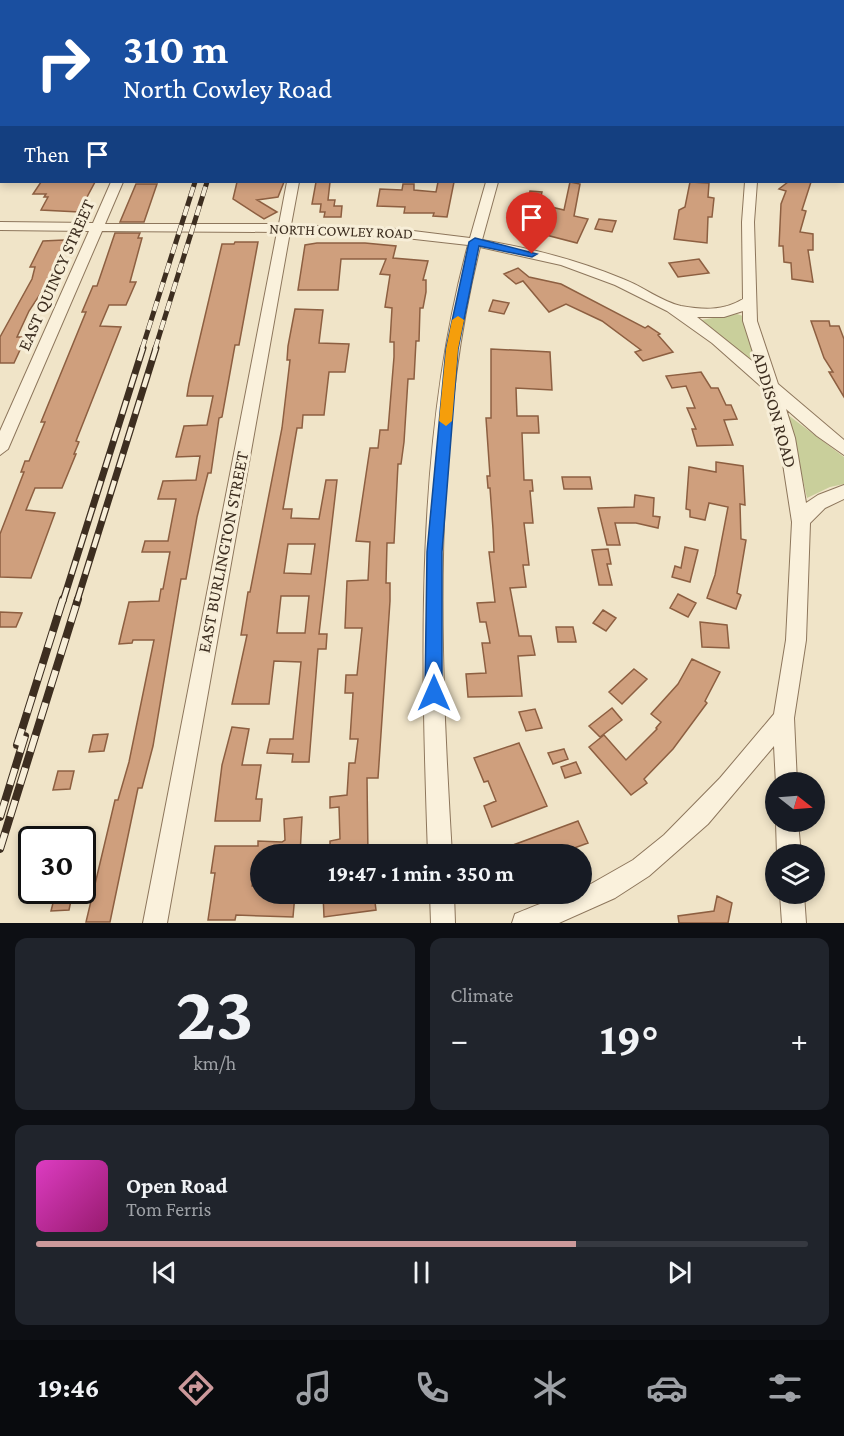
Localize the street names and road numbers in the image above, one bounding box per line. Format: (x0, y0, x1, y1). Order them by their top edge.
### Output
street label: EAST QUINCY STREET (14, 196, 98, 354)
street label: NORTH COWLEY ROAD (269, 220, 413, 242)
street label: ADDISON ROAD (749, 350, 801, 470)
street label: EAST BURLINGTON STREET (194, 449, 252, 654)

